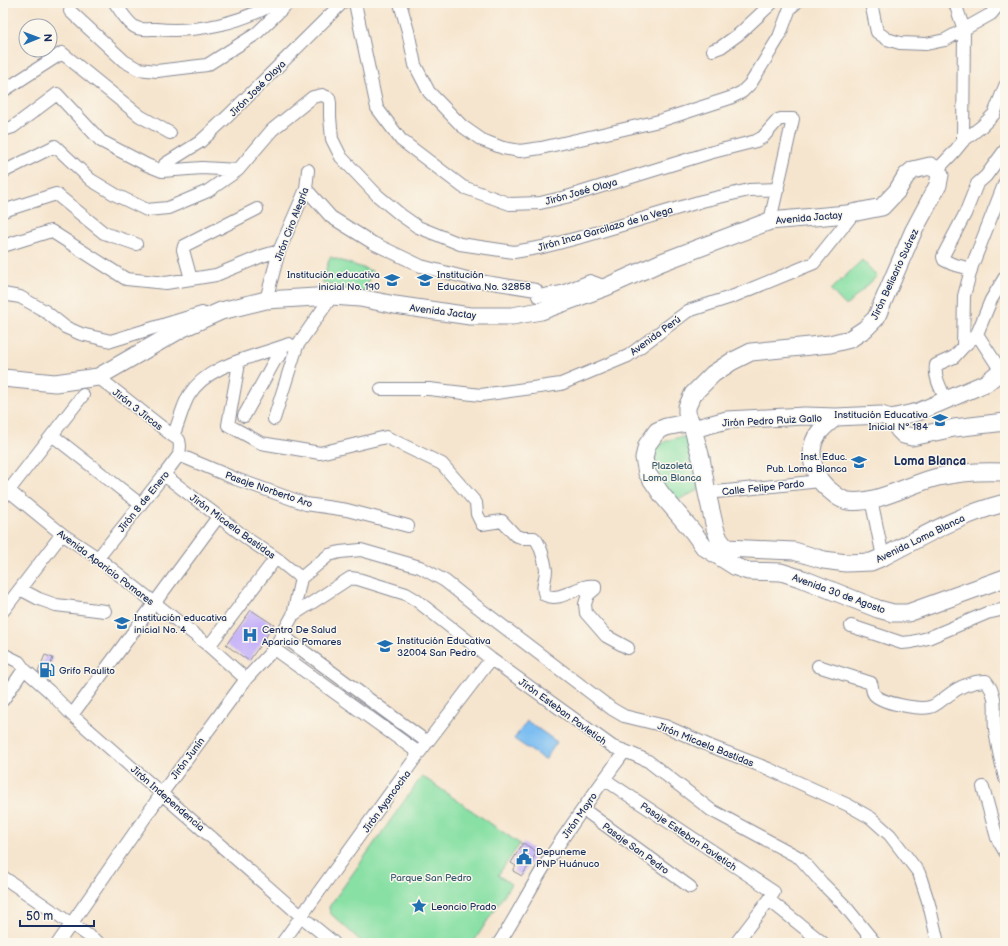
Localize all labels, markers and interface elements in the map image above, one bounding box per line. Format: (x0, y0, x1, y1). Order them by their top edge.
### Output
north arrow (18, 18, 58, 58)
text: N (41, 34, 54, 42)
street label: Jirón José Olaya (227, 58, 288, 119)
street label: Jirón José Olaya (544, 176, 619, 208)
street label: Jirón Ciro Alegría (272, 185, 312, 263)
street label: Jirón Inca Garcilazo de la Vega (536, 204, 675, 254)
street label: Avenida Jactay (775, 209, 843, 227)
street label: Jirón Belisario Suárez (869, 227, 921, 322)
place label: Institución educativa inicial No. 190 (287, 269, 380, 293)
place label: Institución Educativa No. 32858 (437, 269, 531, 293)
school or university icon: Institución educativa inicial No. 190 (383, 271, 401, 289)
school or university icon: Institución Educativa No. 32858 (416, 271, 434, 289)
street label: Avenida Jactay (409, 302, 477, 322)
street label: Avenida Perú (628, 313, 683, 358)
street label: Jirón 3 Jircas (110, 386, 165, 433)
place label: Institución Educativa Inicial Nº 184 (834, 409, 928, 433)
school or university icon: Institución Educativa Inicial Nº 184 (931, 411, 949, 429)
street label: Jirón Pedro Ruiz Gallo (722, 412, 823, 430)
place label: Inst. Educ. Pub. Loma Blanca (766, 451, 847, 475)
school or university icon: Inst. Educ. Pub. Loma Blanca (850, 453, 868, 471)
district label: Loma Blanca (894, 454, 966, 469)
park label: Plazoleta Loma Blanca (642, 460, 702, 484)
street label: Jirón 8 de Enero (115, 468, 172, 535)
street label: Pasaje Norberto Aro (223, 469, 314, 511)
street label: Calle Felipe Pardo (721, 478, 805, 498)
street label: Jirón Micaela Bastidas (187, 492, 278, 562)
street label: Avenida Loma Blanca (874, 512, 967, 566)
street label: Avenida Aparicio Pomares (55, 528, 156, 608)
street label: Avenida 30 de Agosto (790, 571, 887, 617)
place label: Institución educativa inicial No. 4 (134, 612, 227, 636)
school or university icon: Institución educativa inicial No. 4 (113, 614, 131, 632)
place label: Centro De Salud Aparicio Pomares (262, 624, 341, 648)
hospital icon: Centro De Salud Aparicio Pomares (241, 626, 259, 644)
place label: Institución Educativa 32004 San Pedro (397, 635, 491, 659)
school or university icon: Institución Educativa 32004 San Pedro (376, 637, 394, 655)
fuel station icon: Grifo Raulito (38, 661, 56, 679)
place label: Grifo Raulito (59, 665, 115, 677)
street label: Jirón Esteban Pavletich (516, 676, 609, 748)
street label: Jirón Micaela Bastidas (656, 720, 756, 770)
street label: Jirón Junín (168, 735, 208, 782)
street label: Jirón Independencia (128, 764, 207, 834)
street label: Jirón Ayancocha (360, 768, 414, 835)
street label: Jirón Mayro (560, 790, 600, 841)
street label: Pasaje Esteban Pavletich (638, 800, 739, 874)
street label: Pasaje San Pedro (600, 821, 671, 877)
place label: Depuneme PNP Huánuco (536, 846, 600, 870)
public building icon: Depuneme PNP Huánuco (515, 848, 533, 866)
park label: Parque San Pedro (390, 872, 472, 884)
place icon: Leoncio Prado (410, 897, 428, 915)
place label: Leoncio Prado (431, 901, 497, 913)
scale bar (20, 902, 94, 928)
text: 50 m (26, 909, 53, 924)

